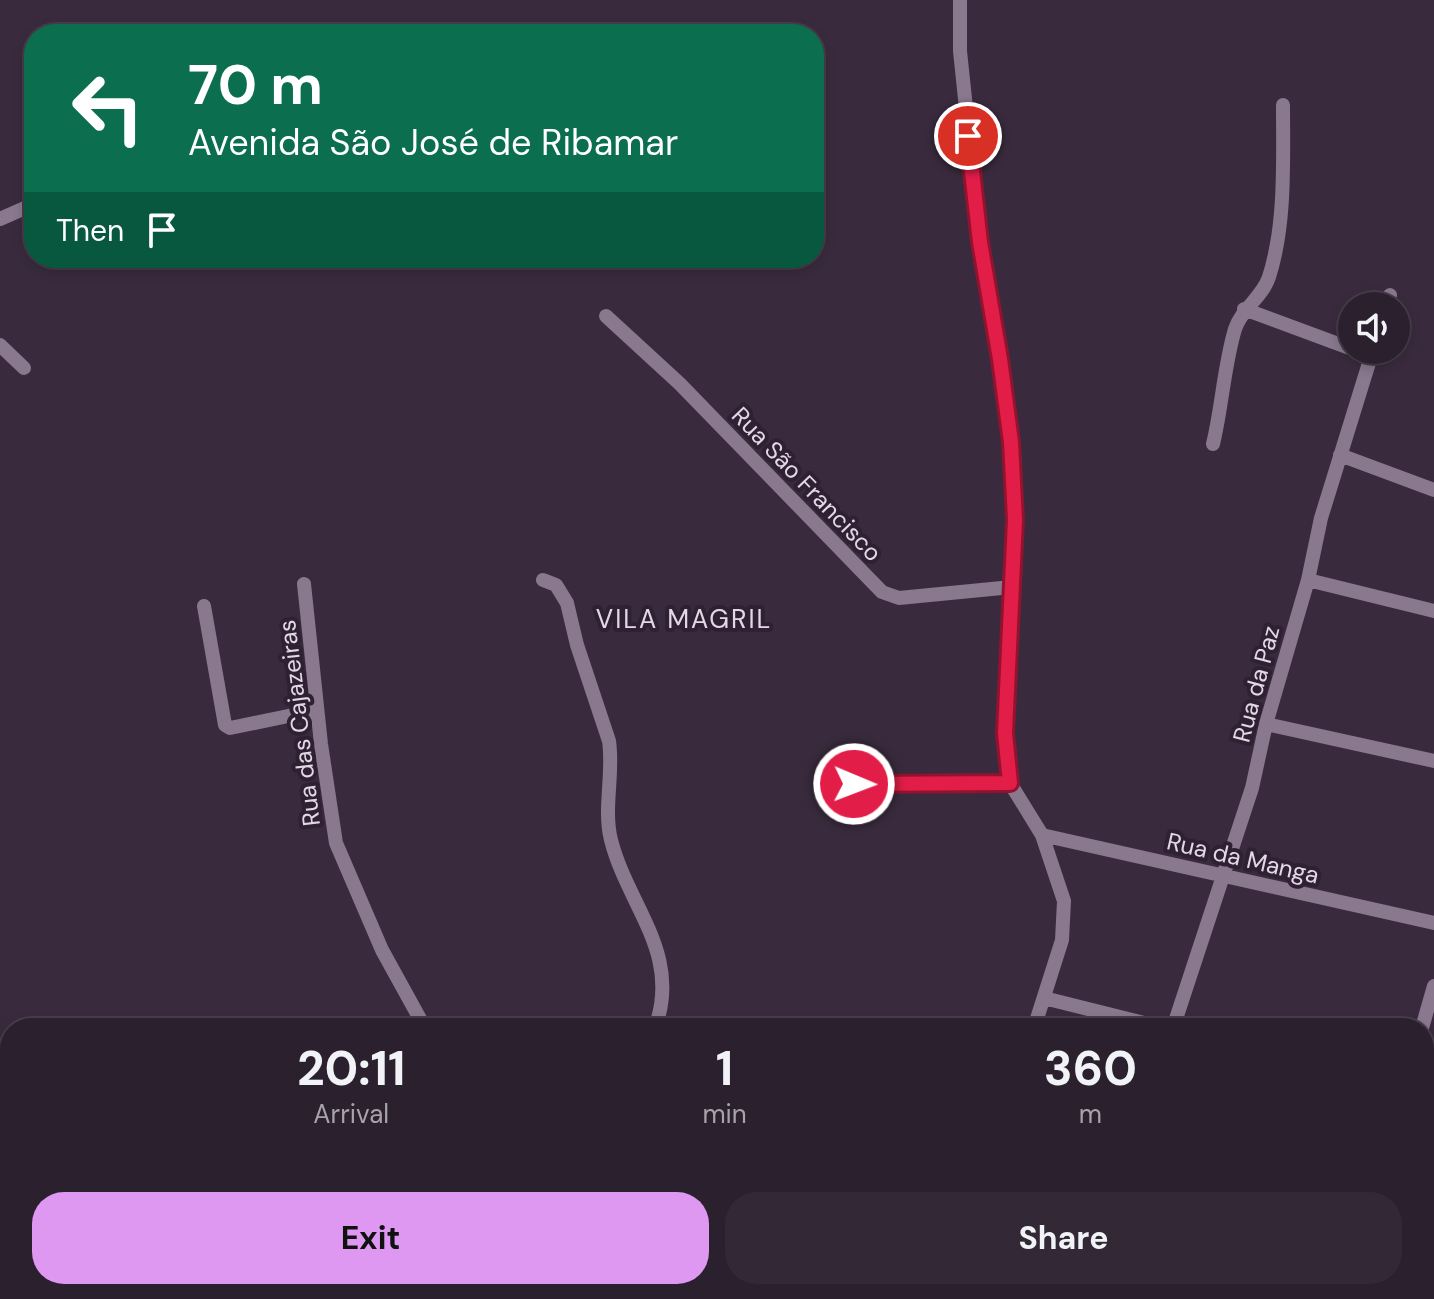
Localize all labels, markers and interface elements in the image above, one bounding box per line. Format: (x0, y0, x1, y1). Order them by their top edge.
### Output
text: 70 m (188, 48, 323, 121)
icon: left (56, 56, 160, 160)
pin (934, 102, 1002, 170)
icon: arrive (946, 114, 990, 158)
text: Avenida São José de Ribamar (188, 119, 678, 166)
icon: arrive (140, 208, 184, 252)
text: Then (56, 211, 124, 250)
map controls (1338, 292, 1410, 364)
button: sound (1338, 292, 1410, 364)
street label: Rua São Francisco (725, 400, 889, 568)
district label: VILA MAGRIL (596, 602, 772, 636)
street label: Rua das Cajazeiras (271, 618, 327, 828)
street label: Rua da Paz (1226, 622, 1286, 746)
position arrow (812, 742, 896, 826)
street label: Rua da Manga (1164, 825, 1322, 891)
text: 20:11 (297, 1037, 405, 1100)
text: 1 (716, 1037, 733, 1100)
text: 360 (1044, 1037, 1137, 1100)
text: Arrival (313, 1097, 389, 1131)
text: min (702, 1097, 747, 1131)
text: m (1079, 1097, 1102, 1131)
button: Exit (32, 1192, 709, 1284)
button: Share (725, 1192, 1402, 1284)

